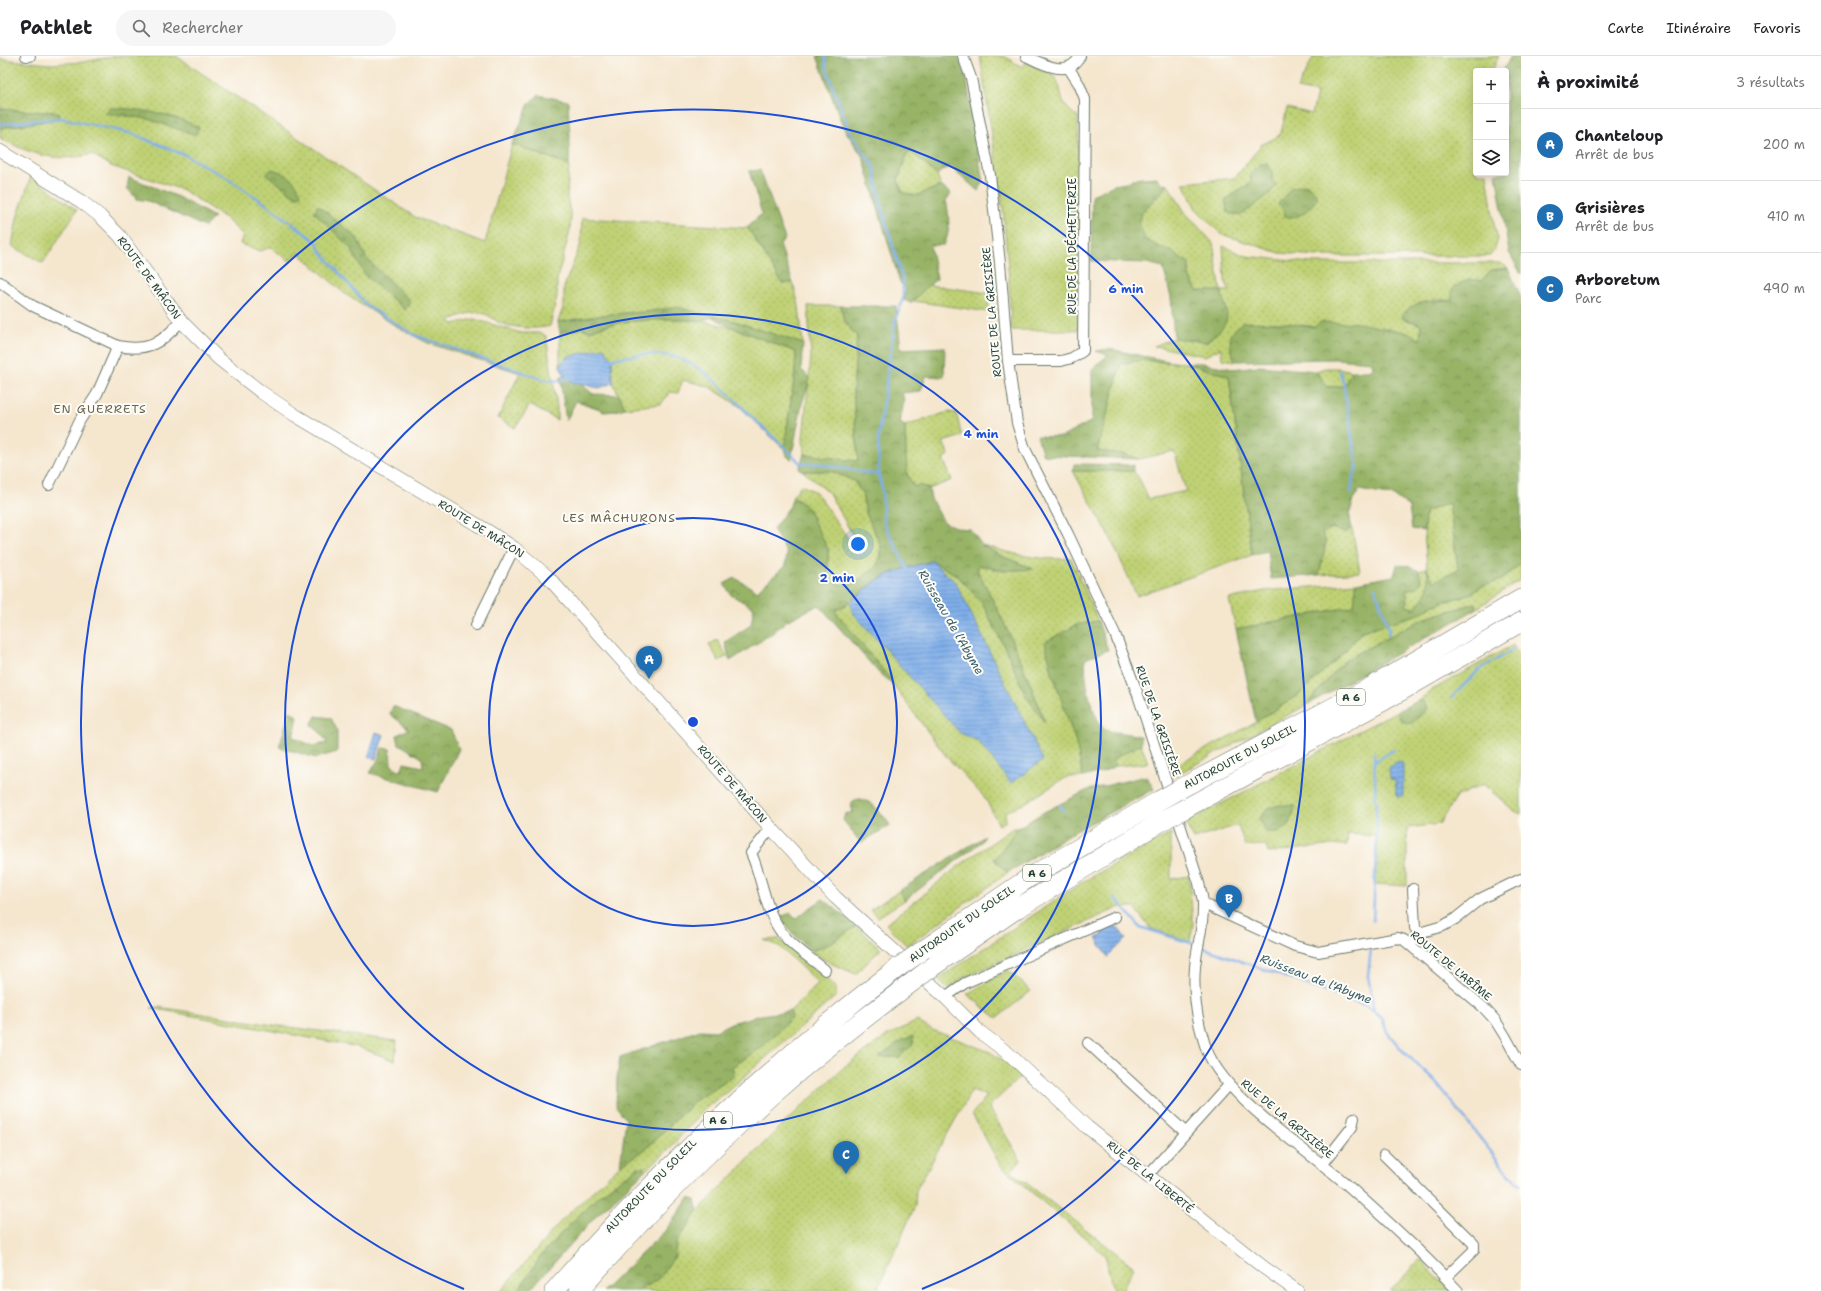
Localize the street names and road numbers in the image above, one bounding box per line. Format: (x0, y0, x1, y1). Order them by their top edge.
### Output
street label: RUE DE LA DÉCHETTERIE (1064, 177, 1080, 314)
street label: ROUTE DE MÂCON (114, 233, 185, 322)
street label: ROUTE DE LA GRISIÈRE (978, 246, 1005, 378)
street label: ROUTE DE MÂCON (435, 496, 527, 562)
street label: RUE DE LA GRISIÈRE (1132, 663, 1185, 779)
road number: A 6 (1337, 689, 1365, 705)
street label: AUTOROUTE DU SOLEIL (1181, 721, 1299, 793)
street label: ROUTE DE MÂCON (694, 741, 771, 826)
road number: A 6 (1023, 865, 1051, 881)
street label: AUTOROUTE DU SOLEIL (906, 882, 1018, 966)
street label: ROUTE DE L'ABÎME (1407, 927, 1496, 1005)
street label: RUE DE LA GRISIÈRE (1238, 1075, 1337, 1162)
road number: A 6 (704, 1112, 732, 1128)
street label: AUTOROUTE DU SOLEIL (602, 1136, 700, 1236)
street label: RUE DE LA LIBERTÉ (1104, 1137, 1197, 1217)

